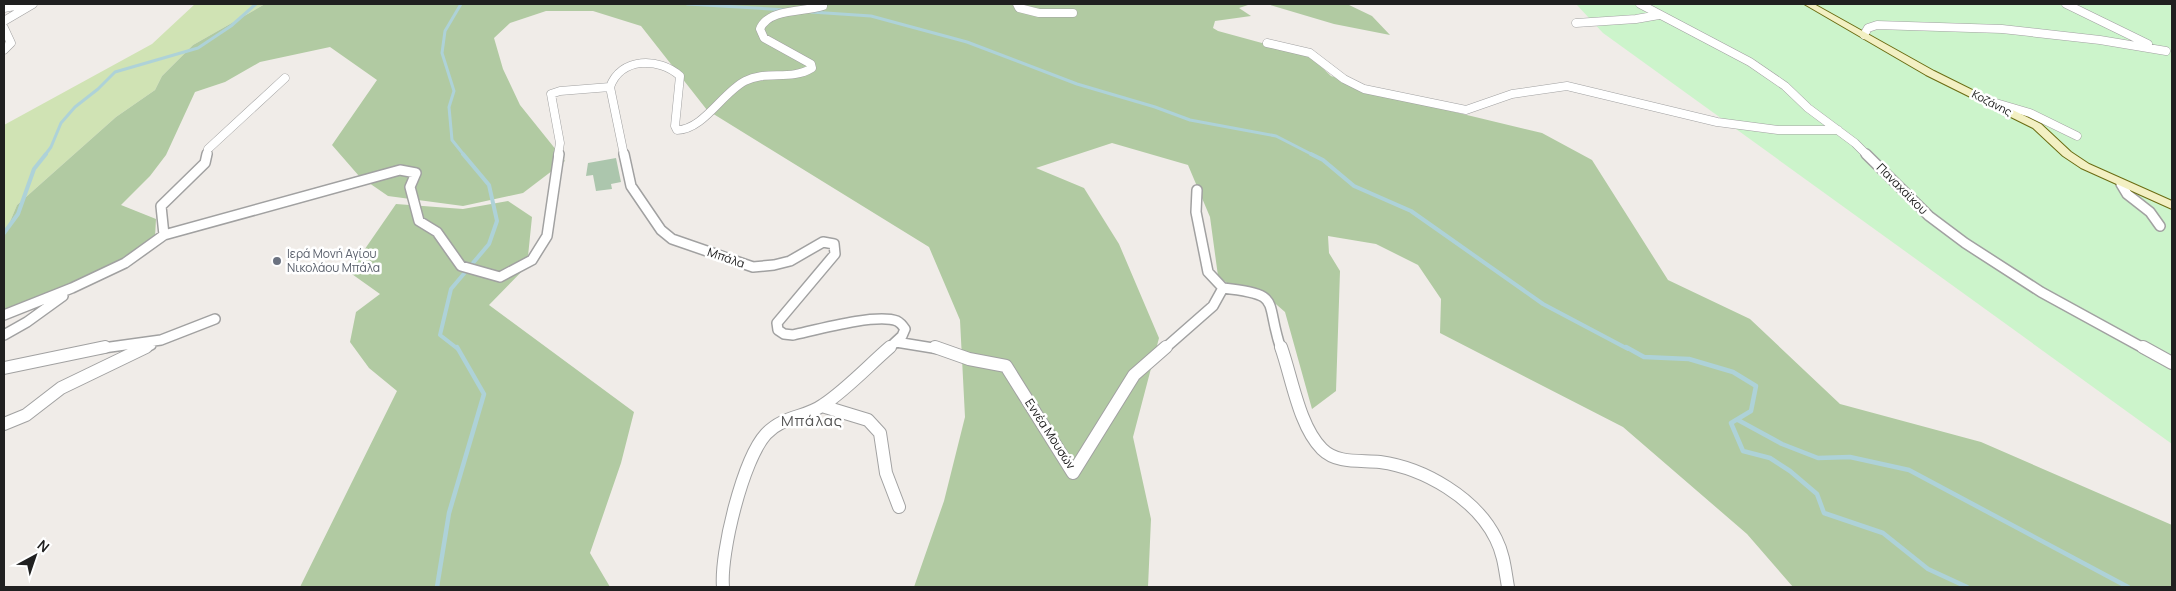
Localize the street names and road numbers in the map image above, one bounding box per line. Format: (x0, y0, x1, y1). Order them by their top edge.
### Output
street label: Κοζάνης (1970, 86, 2015, 119)
street label: Παναχαϊκου (1873, 159, 1932, 218)
street label: Μπάλα (705, 243, 747, 272)
street label: Εννέα Μουσών (1021, 395, 1080, 472)

